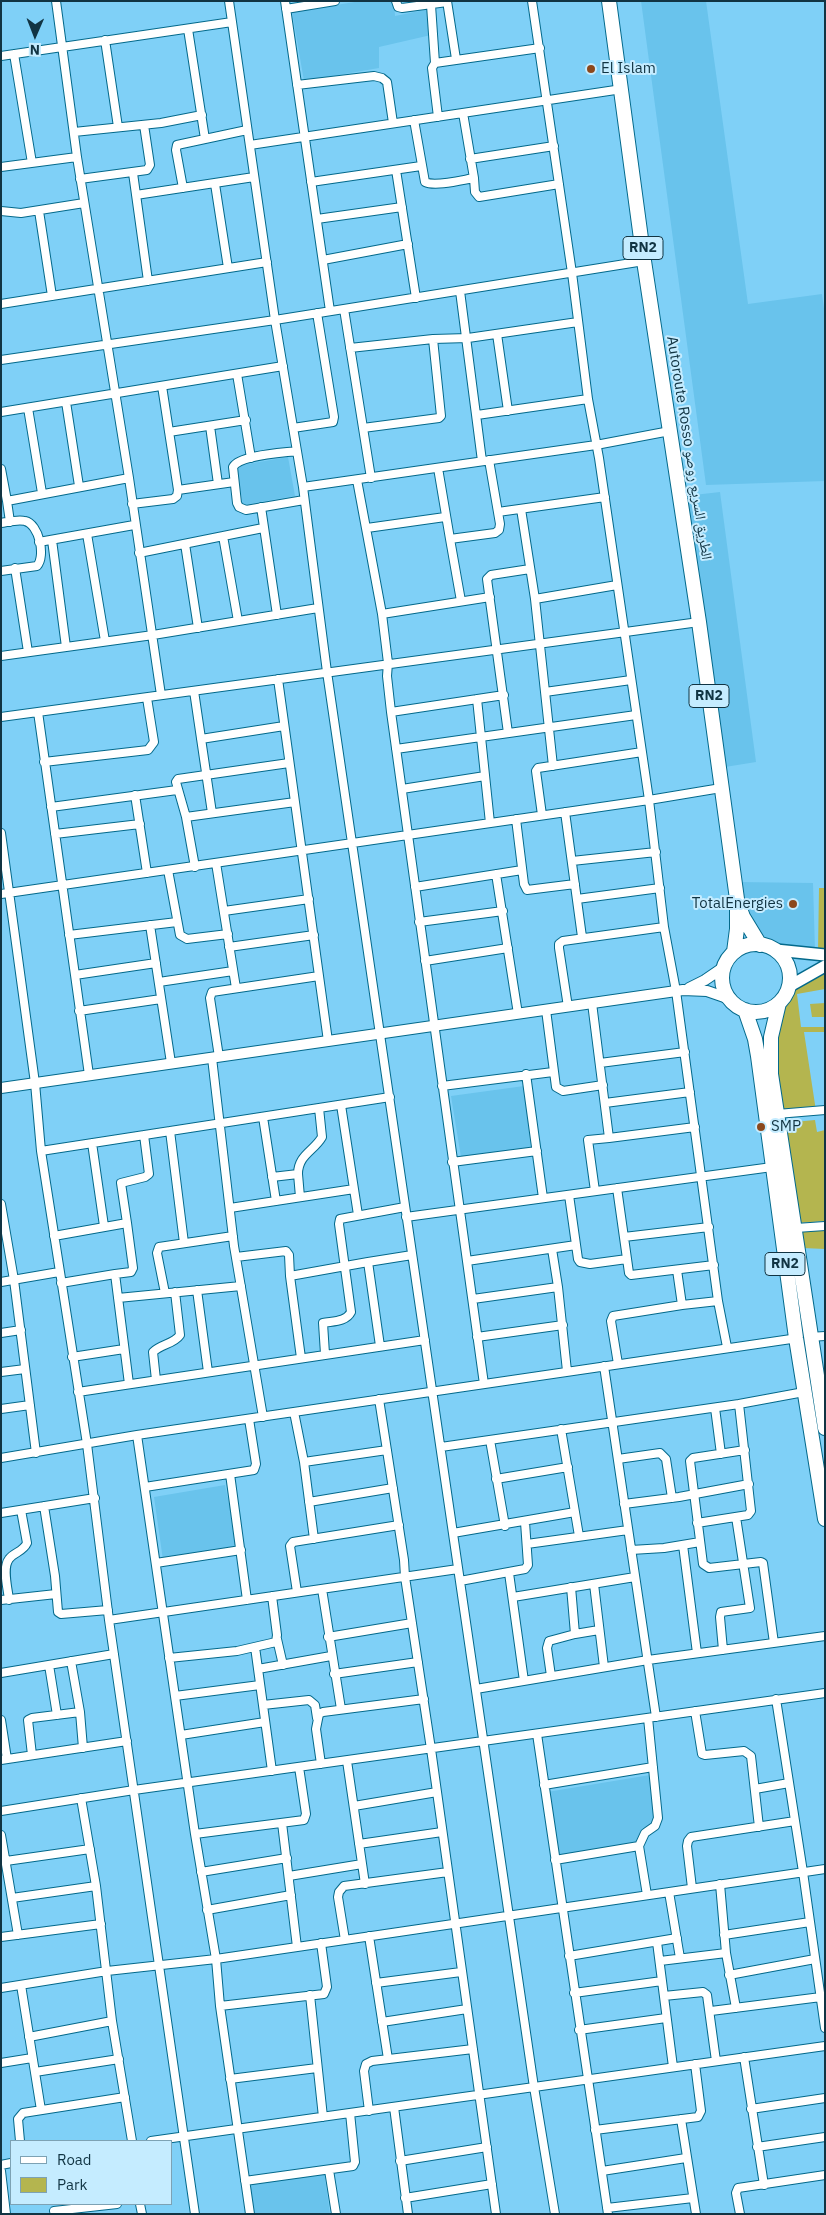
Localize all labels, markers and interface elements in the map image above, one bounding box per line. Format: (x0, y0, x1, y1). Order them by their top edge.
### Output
north arrow (10, 10, 60, 60)
text: N (30, 41, 40, 59)
place label: El Islam (601, 60, 656, 78)
marker: El Islam (585, 63, 597, 75)
road number: RN2 (623, 237, 663, 260)
street label: Autoroute Rosso الطريق السريع روصو (662, 335, 716, 561)
road number: RN2 (689, 684, 729, 708)
place label: TotalEnergies (692, 895, 783, 913)
marker: TotalEnergies (787, 898, 799, 910)
place label: SMP (771, 1118, 801, 1136)
marker: SMP (755, 1121, 767, 1133)
road number: RN2 (765, 1252, 805, 1276)
legend (10, 2140, 172, 2205)
text: Road (57, 2150, 92, 2169)
text: Park (57, 2175, 87, 2194)

